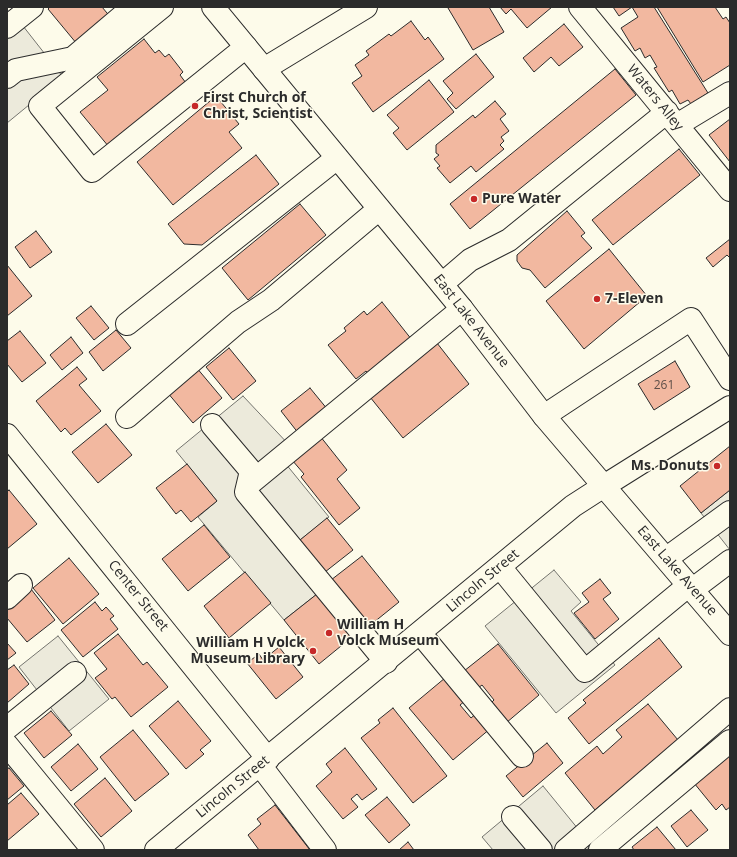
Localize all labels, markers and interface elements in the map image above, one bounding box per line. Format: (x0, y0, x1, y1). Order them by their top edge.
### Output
street label: Waters Alley (623, 61, 687, 135)
place label: First Church of Christ, Scientist (203, 90, 312, 122)
marker: First Church of Christ, Scientist (190, 101, 200, 111)
place label: Pure Water (482, 191, 561, 207)
marker: Pure Water (469, 194, 479, 204)
street label: East Lake Avenue (429, 271, 513, 371)
place label: 7-Eleven (605, 291, 663, 307)
marker: 7-Eleven (592, 294, 602, 304)
house number: 261 (654, 379, 674, 393)
place label: Ms. Donuts (631, 458, 709, 474)
marker: Ms. Donuts (712, 461, 722, 471)
street label: East Lake Avenue (633, 523, 721, 619)
street label: Lincoln Street (443, 546, 523, 616)
street label: Center Street (104, 557, 172, 635)
place label: William H Volck Museum (337, 617, 439, 650)
marker: William H Volck Museum (324, 628, 334, 638)
place label: William H Volck Museum Library (191, 635, 305, 668)
marker: William H Volck Museum Library (308, 646, 318, 656)
street label: Lincoln Street (193, 752, 273, 822)

